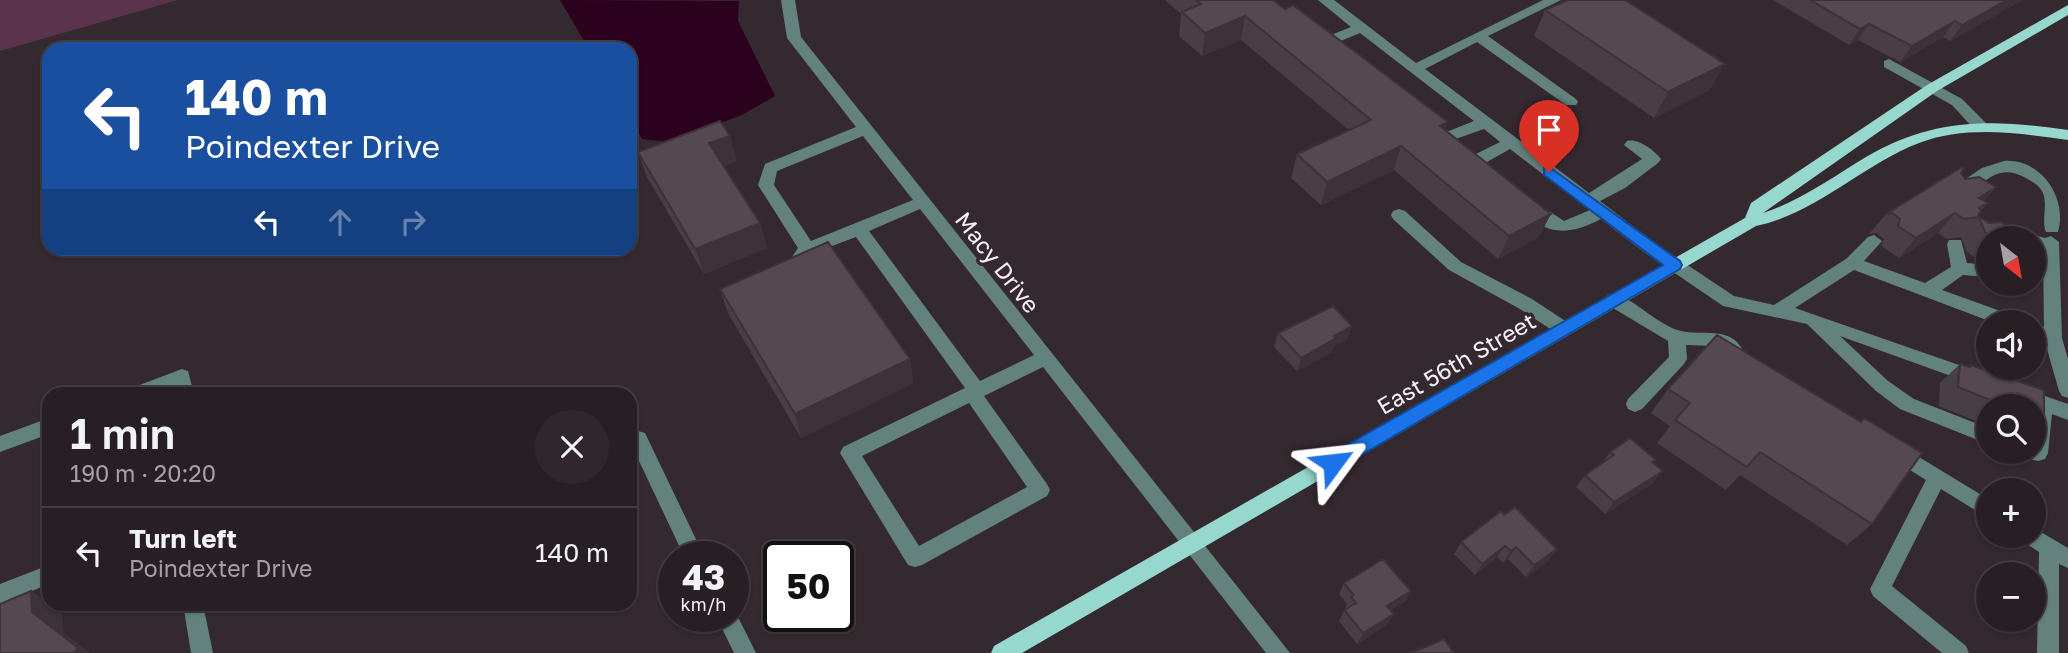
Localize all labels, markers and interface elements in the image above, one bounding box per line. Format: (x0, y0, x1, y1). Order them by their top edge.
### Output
text: 140 m (185, 67, 328, 126)
icon: left (70, 70, 161, 161)
pin (1519, 100, 1579, 172)
icon: arrive (1530, 111, 1568, 149)
text: Poindexter Drive (185, 127, 440, 165)
icon: left (248, 203, 286, 241)
icon: ahead (321, 203, 359, 241)
icon: right (394, 203, 432, 241)
street label: Macy Drive (950, 206, 1046, 318)
north arrow (1976, 226, 2046, 296)
map controls (1976, 226, 2046, 632)
street label: East 56th Street (1372, 306, 1540, 420)
button: sound (1976, 310, 2046, 380)
button: search (1976, 394, 2046, 464)
text: 1 min (70, 408, 175, 458)
button: close (535, 410, 609, 484)
position arrow (1296, 426, 1370, 500)
text: 190 m · 20:20 (70, 459, 216, 487)
button: + (1976, 478, 2046, 548)
text: Turn left (129, 523, 237, 554)
icon: left (70, 534, 108, 572)
text: 140 m (535, 537, 609, 568)
speed limit sign: 50 (763, 541, 854, 632)
text: Poindexter Drive (129, 554, 312, 582)
text: 43 (682, 556, 725, 598)
button: − (1976, 562, 2046, 632)
text: km/h (681, 593, 726, 615)

